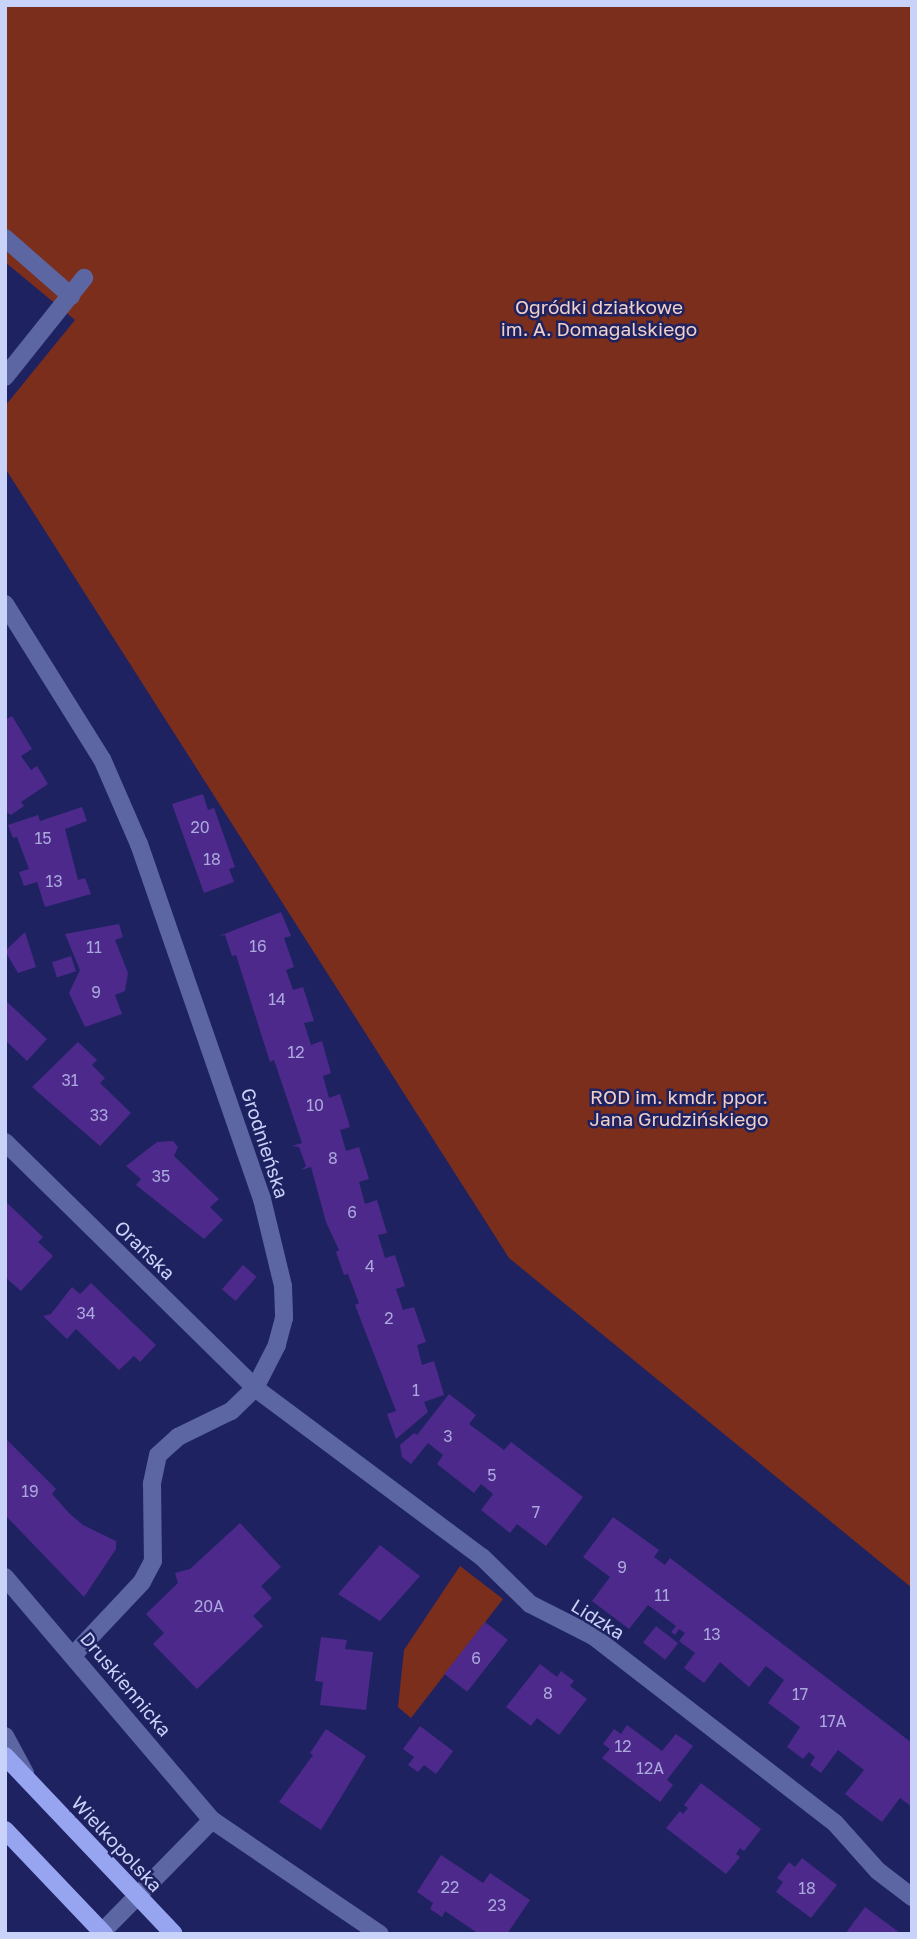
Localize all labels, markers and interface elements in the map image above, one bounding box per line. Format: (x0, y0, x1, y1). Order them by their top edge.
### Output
park label: Ogródki działkowe im. A. Domagalskiego (501, 296, 697, 340)
house number: 20 (190, 817, 210, 837)
house number: 15 (34, 828, 52, 848)
house number: 18 (203, 849, 221, 869)
house number: 13 (45, 871, 63, 891)
house number: 16 (249, 936, 267, 956)
house number: 11 (86, 937, 102, 957)
house number: 9 (91, 982, 101, 1002)
house number: 14 (268, 989, 286, 1009)
house number: 12 (287, 1042, 305, 1062)
house number: 31 (61, 1070, 79, 1090)
street label: Grodnieńska (236, 1085, 294, 1201)
park label: ROD im. kmdr. ppor. Jana Grudzińskiego (590, 1086, 768, 1130)
house number: 10 (306, 1095, 324, 1115)
house number: 33 (90, 1105, 108, 1125)
house number: 8 (328, 1148, 338, 1168)
house number: 35 (152, 1166, 170, 1186)
house number: 6 (347, 1202, 357, 1222)
street label: Orańska (110, 1216, 180, 1284)
house number: 4 (365, 1256, 375, 1276)
house number: 34 (76, 1303, 96, 1323)
house number: 2 (384, 1308, 394, 1328)
house number: 1 (412, 1380, 420, 1400)
house number: 3 (443, 1426, 453, 1446)
house number: 5 (487, 1465, 497, 1485)
house number: 19 (21, 1481, 39, 1501)
house number: 7 (532, 1502, 540, 1522)
house number: 9 (617, 1557, 627, 1577)
house number: 11 (654, 1585, 670, 1605)
street label: Lidzka (567, 1594, 629, 1644)
house number: 20A (194, 1596, 224, 1616)
house number: 13 (703, 1624, 721, 1644)
street label: Druskiennicka (76, 1627, 176, 1741)
house number: 6 (471, 1648, 481, 1668)
house number: 8 (543, 1683, 553, 1703)
house number: 17 (792, 1684, 808, 1704)
house number: 17A (820, 1711, 846, 1731)
house number: 12 (614, 1736, 632, 1756)
house number: 12A (636, 1758, 664, 1778)
street label: Wielkopolska (67, 1791, 167, 1897)
house number: 22 (441, 1877, 459, 1897)
house number: 18 (798, 1878, 816, 1898)
house number: 23 (488, 1895, 506, 1915)

